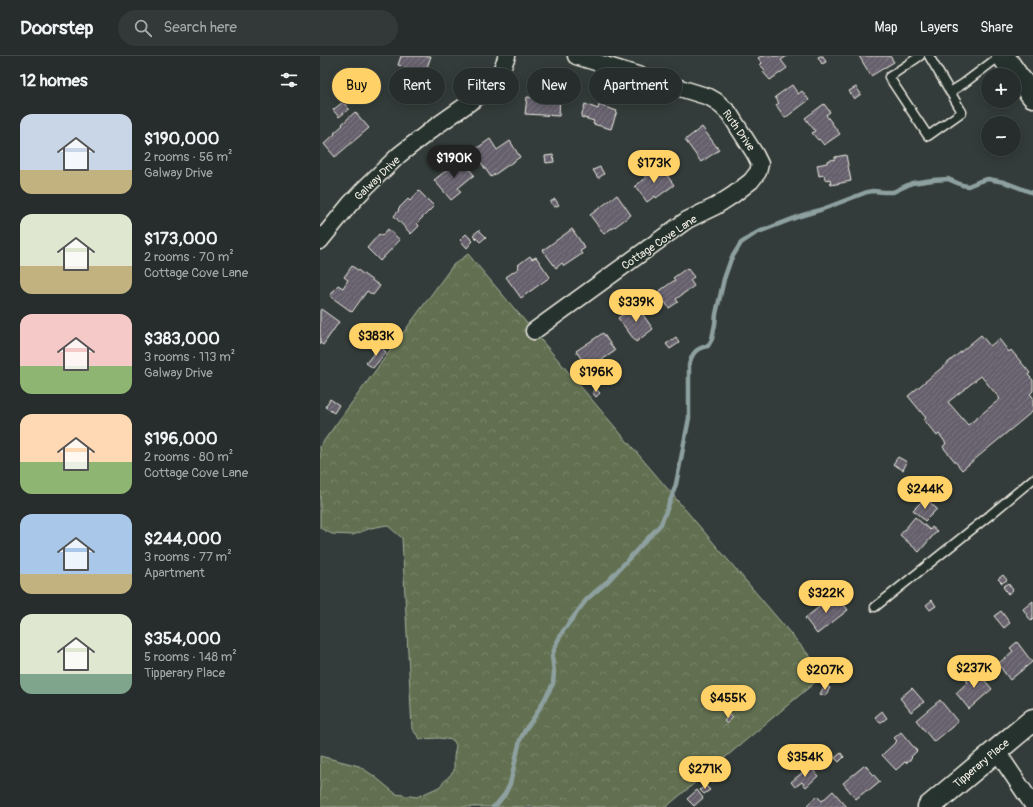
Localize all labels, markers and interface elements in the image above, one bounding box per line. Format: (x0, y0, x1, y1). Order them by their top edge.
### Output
search box (118, 10, 398, 46)
text: Doorstep (20, 16, 94, 40)
icon: search (132, 17, 154, 39)
text: Search here (164, 18, 237, 37)
text: Map (875, 19, 898, 36)
text: Layers (920, 19, 958, 36)
text: Share (980, 19, 1013, 36)
chip: Buy (332, 68, 381, 104)
chip: Rent (389, 68, 445, 104)
chip: Filters (453, 68, 519, 104)
chip: New (527, 68, 581, 104)
chip: Apartment (589, 68, 682, 104)
map controls (981, 68, 1021, 156)
button: + (981, 68, 1021, 108)
icon: filters (278, 69, 300, 91)
text: 12 homes (20, 70, 88, 91)
street label: Ruth Drive (720, 107, 758, 154)
button: − (981, 116, 1021, 156)
text: $190,000 (144, 128, 219, 149)
icon: home (52, 130, 100, 178)
pin: $190K (426, 145, 482, 179)
text: 2 rooms · 56 m² (144, 149, 232, 165)
text: $190K (436, 150, 472, 166)
pin: $173K (626, 150, 682, 184)
street label: Galway Drive (352, 153, 403, 203)
text: $173K (637, 155, 671, 171)
text: Galway Drive (144, 165, 213, 181)
street label: Cottage Cove Lane (619, 212, 700, 272)
text: $173,000 (144, 228, 218, 249)
icon: home (52, 230, 100, 278)
text: 2 rooms · 70 m² (144, 249, 234, 265)
text: Cottage Cove Lane (144, 265, 248, 281)
pin: $339K (608, 289, 664, 323)
text: $339K (618, 294, 654, 310)
pin: $383K (348, 323, 404, 357)
text: $383,000 (144, 328, 220, 349)
text: $383K (358, 328, 394, 344)
icon: home (52, 330, 100, 378)
text: 3 rooms · 113 m² (144, 349, 235, 365)
pin: $196K (568, 359, 624, 393)
text: $196K (579, 364, 613, 380)
text: Galway Drive (144, 365, 213, 381)
text: $196,000 (144, 428, 218, 449)
icon: home (52, 430, 100, 478)
text: 2 rooms · 80 m² (144, 449, 233, 465)
text: Cottage Cove Lane (144, 465, 248, 481)
pin: $244K (897, 476, 953, 510)
text: $244K (906, 481, 944, 497)
text: $244,000 (144, 528, 222, 549)
icon: home (52, 530, 100, 578)
text: 3 rooms · 77 m² (144, 549, 232, 565)
text: Apartment (144, 565, 205, 581)
pin: $322K (798, 580, 854, 614)
text: $322K (808, 585, 844, 601)
text: $354,000 (144, 628, 221, 649)
icon: home (52, 630, 100, 678)
text: 5 rooms · 148 m² (144, 649, 237, 665)
pin: $237K (946, 655, 1002, 689)
pin: $207K (797, 657, 853, 691)
text: $237K (956, 660, 992, 676)
text: $207K (806, 662, 844, 678)
text: Tipperary Place (144, 665, 225, 681)
pin: $455K (700, 685, 756, 719)
text: $455K (710, 690, 746, 706)
street label: Tipperary Place (951, 736, 1012, 790)
pin: $354K (777, 744, 833, 778)
text: $354K (787, 749, 823, 765)
pin: $271K (677, 756, 733, 790)
text: $271K (688, 761, 722, 777)

